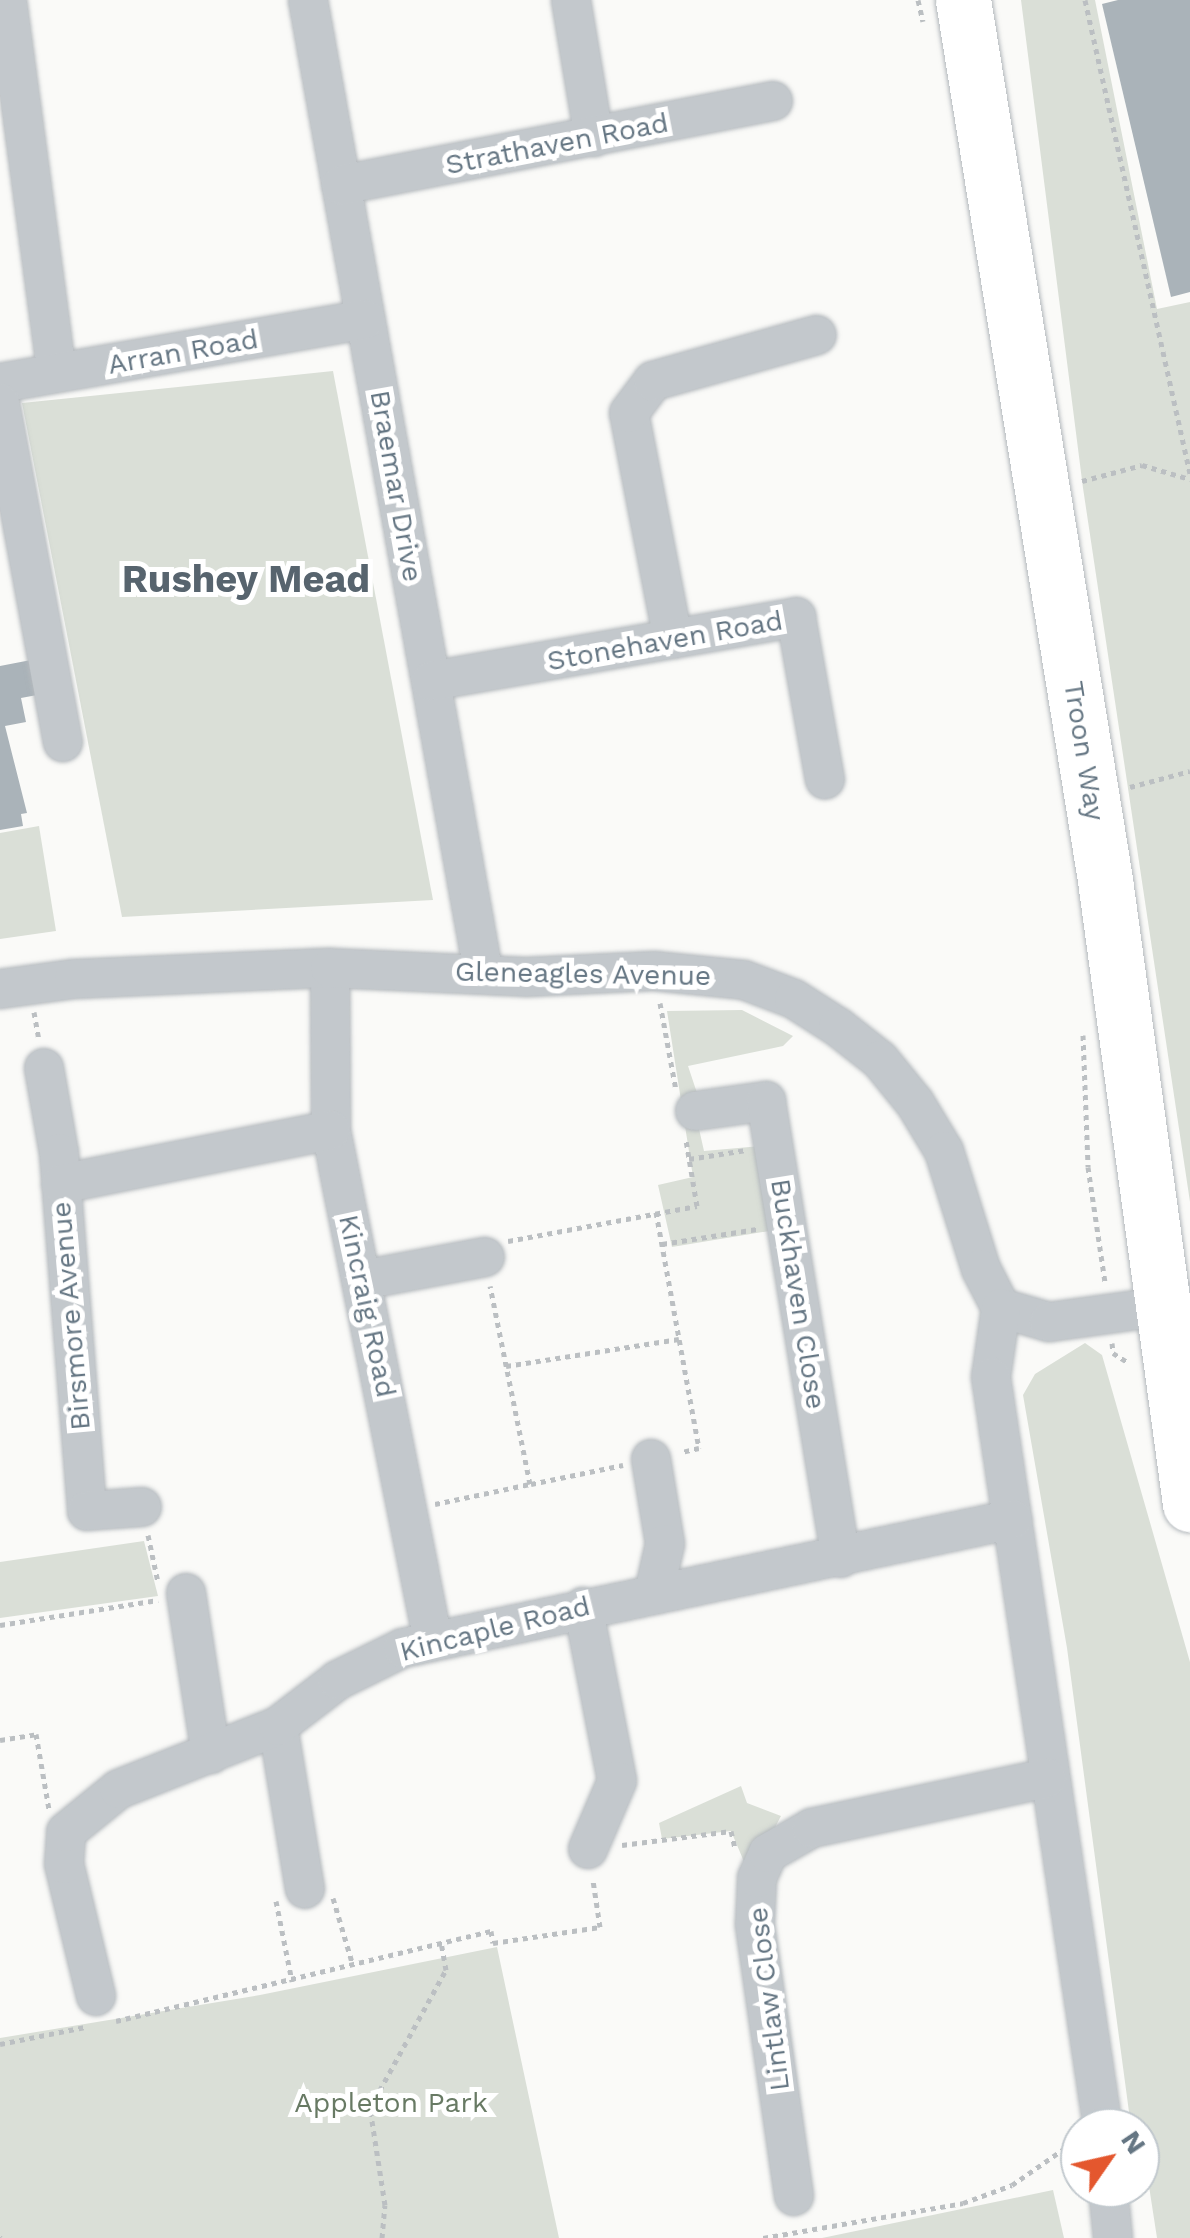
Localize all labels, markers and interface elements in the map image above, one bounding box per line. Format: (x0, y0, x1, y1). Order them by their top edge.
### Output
street label: Strathaven Road (443, 106, 671, 182)
street label: Arran Road (105, 322, 261, 382)
street label: Braemar Drive (363, 387, 429, 585)
district label: Rushey Mead (121, 557, 371, 603)
street label: Stonehaven Road (545, 604, 785, 678)
street label: Troon Way (1056, 678, 1112, 824)
street label: Gleneagles Avenue (454, 955, 712, 993)
street label: Buckhaven Close (763, 1176, 833, 1412)
street label: Birsmore Avenue (44, 1200, 98, 1432)
street label: Kincraig Road (331, 1212, 403, 1400)
street label: Kincaple Road (396, 1589, 594, 1669)
street label: Lintlaw Close (741, 1905, 797, 2093)
park label: Appleton Park (294, 2086, 488, 2120)
north arrow (1060, 2108, 1160, 2208)
text: N (1114, 2124, 1153, 2160)

